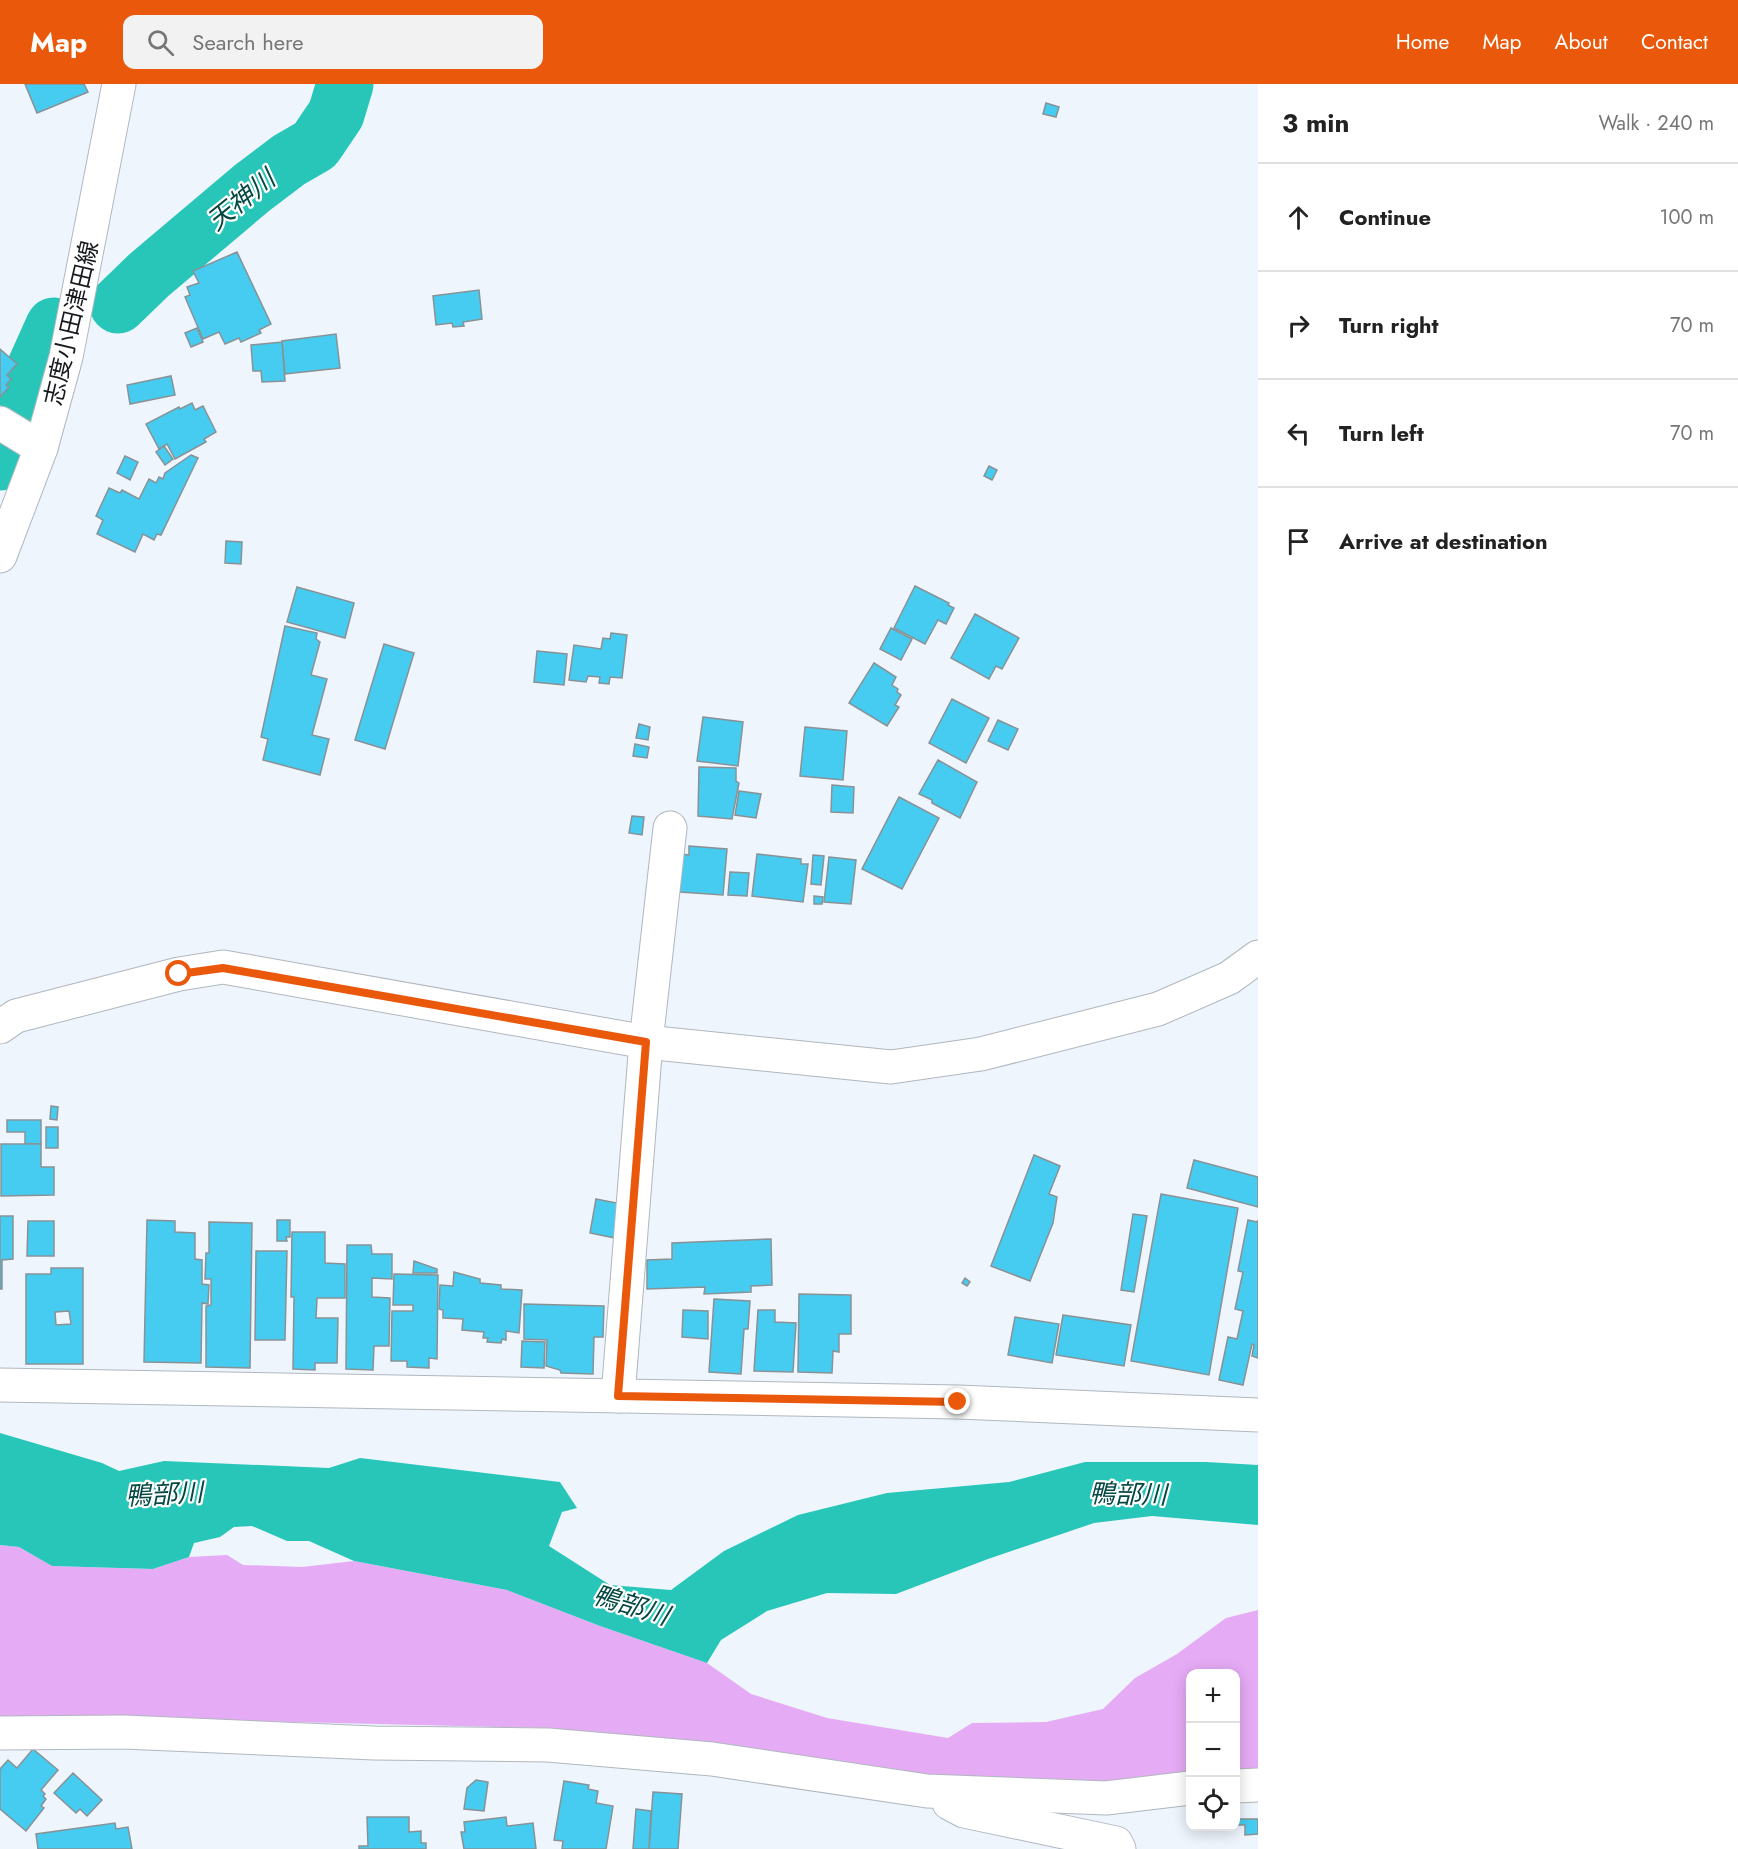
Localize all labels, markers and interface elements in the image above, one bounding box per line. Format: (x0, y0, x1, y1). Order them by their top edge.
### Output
search box (123, 15, 543, 69)
text: Map (30, 22, 87, 63)
icon: search (144, 26, 177, 59)
text: Search here (192, 26, 304, 58)
text: Home (1396, 27, 1449, 57)
text: Map (1482, 27, 1522, 57)
text: About (1555, 27, 1608, 57)
text: Contact (1641, 27, 1708, 57)
text: 3 min (1282, 104, 1349, 142)
text: Walk · 240 m (1599, 109, 1714, 138)
water label: 天神川 (199, 159, 286, 239)
icon: ahead (1282, 201, 1315, 234)
text: Continue (1339, 201, 1431, 233)
text: 100 m (1659, 203, 1714, 232)
street label: 志度小田津田線 (35, 237, 107, 409)
icon: right (1282, 309, 1315, 342)
text: Turn right (1339, 309, 1439, 341)
text: 70 m (1670, 311, 1714, 340)
icon: left (1282, 417, 1315, 450)
text: Turn left (1339, 417, 1424, 449)
text: 70 m (1670, 419, 1714, 448)
icon: arrive (1282, 525, 1315, 558)
text: Arrive at destination (1339, 525, 1548, 557)
route start (165, 960, 191, 986)
route end (944, 1388, 970, 1414)
water label: 鴨部川 (124, 1473, 207, 1515)
water label: 鴨部川 (1089, 1474, 1170, 1514)
water label: 鴨部川 (588, 1575, 677, 1635)
map controls (1186, 1669, 1240, 1831)
button: + (1186, 1669, 1240, 1723)
button: − (1186, 1723, 1240, 1777)
button: locate (1186, 1777, 1240, 1831)

